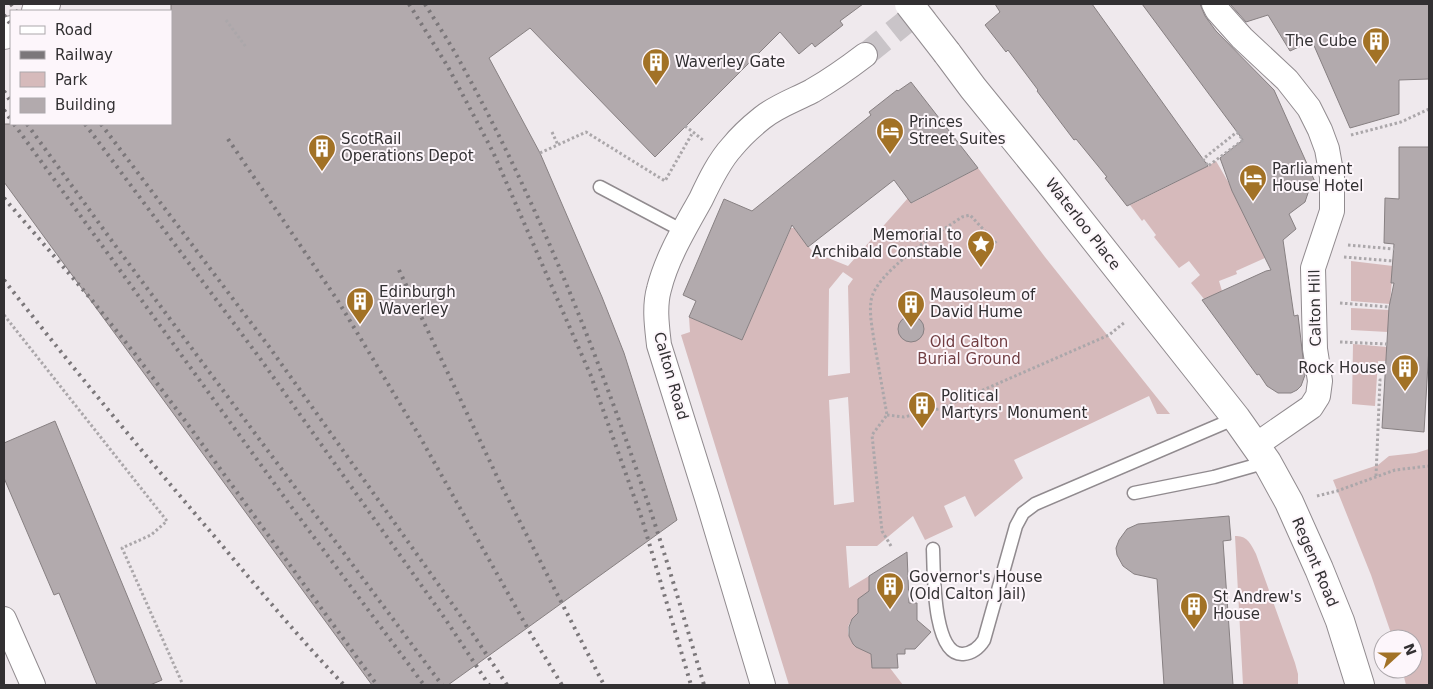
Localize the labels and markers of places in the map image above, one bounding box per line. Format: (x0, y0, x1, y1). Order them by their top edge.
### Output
building icon: The Cube (1361, 26, 1391, 65)
place label: The Cube (1285, 32, 1357, 50)
building icon: Waverley Gate (641, 47, 671, 86)
place label: Waverley Gate (675, 53, 785, 71)
place label: Princes Street Suites (909, 113, 1006, 148)
hotel icon: Princes Street Suites (875, 116, 905, 155)
place label: ScotRail Operations Depot (341, 130, 474, 165)
building icon: ScotRail Operations Depot (307, 133, 337, 172)
place label: Parliament House Hotel (1272, 160, 1364, 195)
hotel icon: Parliament House Hotel (1238, 163, 1268, 202)
place label: Memorial to Archibald Constable (812, 226, 962, 261)
place icon: Memorial to Archibald Constable (966, 229, 996, 268)
place label: Edinburgh Waverley (379, 283, 456, 318)
building icon: Edinburgh Waverley (345, 286, 375, 325)
place label: Mausoleum of David Hume (930, 286, 1036, 321)
building icon: Mausoleum of David Hume (896, 289, 926, 328)
building icon: Rock House (1390, 353, 1420, 392)
place label: Rock House (1298, 359, 1386, 377)
place label: Political Martyrs' Monument (941, 387, 1087, 422)
building icon: Political Martyrs' Monument (907, 390, 937, 429)
place label: Governor's House (Old Calton Jail) (909, 568, 1042, 603)
building icon: Governor's House (Old Calton Jail) (875, 571, 905, 610)
place label: St Andrew's House (1213, 588, 1302, 623)
building icon: St Andrew's House (1179, 591, 1209, 630)

